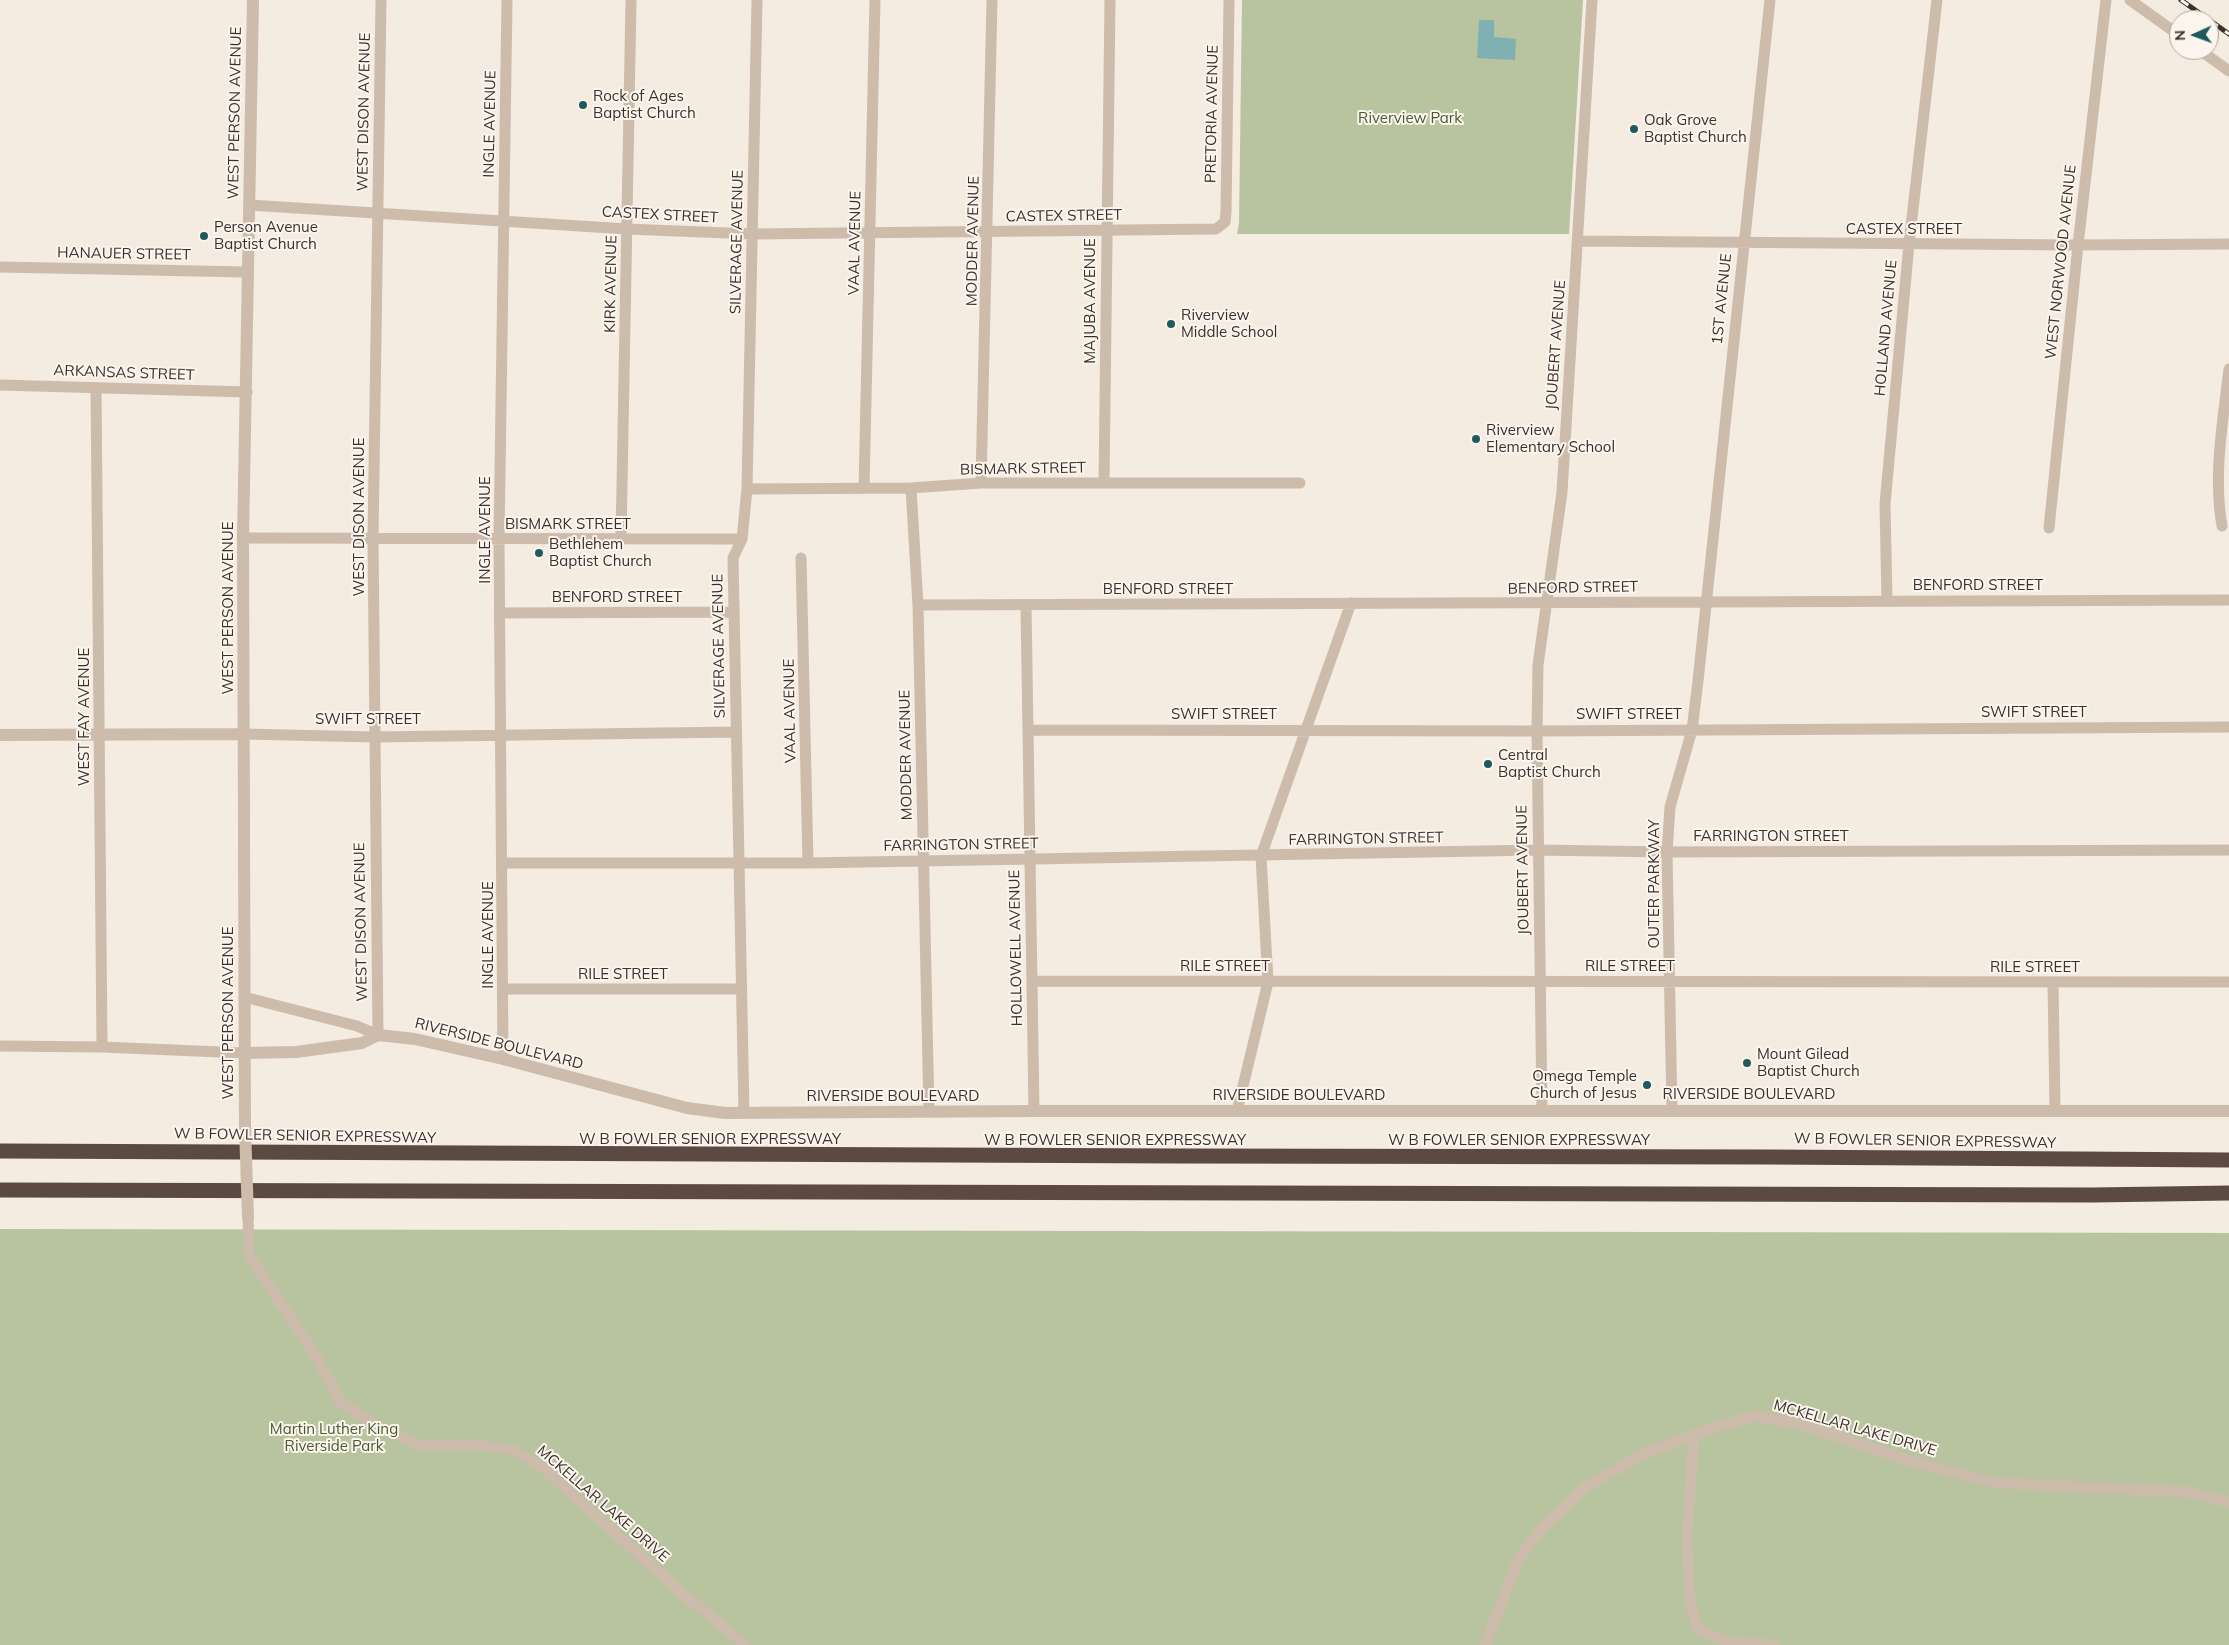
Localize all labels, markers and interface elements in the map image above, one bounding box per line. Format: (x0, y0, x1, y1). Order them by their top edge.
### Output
north arrow (2169, 10, 2219, 60)
street label: WEST PERSON AVENUE (224, 26, 246, 200)
text: N (2171, 30, 2189, 41)
street label: WEST DISON AVENUE (354, 32, 374, 192)
street label: PRETORIA AVENUE (1202, 45, 1222, 183)
street label: INGLE AVENUE (480, 70, 500, 178)
place label: Rock of Ages Baptist Church (593, 87, 696, 122)
marker: Rock of Ages Baptist Church (577, 99, 589, 111)
park label: Riverview Park (1358, 109, 1462, 127)
place label: Oak Grove Baptist Church (1644, 111, 1747, 146)
marker: Oak Grove Baptist Church (1628, 123, 1640, 135)
street label: WEST NORWOOD AVENUE (2042, 164, 2080, 360)
street label: SILVERAGE AVENUE (727, 170, 747, 314)
street label: MODDER AVENUE (963, 176, 983, 306)
street label: VAAL AVENUE (845, 191, 865, 295)
street label: CASTEX STREET (601, 203, 719, 227)
street label: CASTEX STREET (1006, 206, 1122, 226)
place label: Person Avenue Baptist Church (214, 218, 318, 253)
street label: CASTEX STREET (1846, 220, 1962, 238)
marker: Person Avenue Baptist Church (198, 230, 210, 242)
street label: KIRK AVENUE (601, 235, 621, 333)
street label: MAJUBA AVENUE (1081, 238, 1099, 364)
street label: HANAUER STREET (57, 244, 191, 264)
street label: 1ST AVENUE (1708, 253, 1736, 345)
street label: HOLLAND AVENUE (1871, 259, 1901, 397)
street label: JOUBERT AVENUE (1542, 280, 1570, 410)
place label: Riverview Middle School (1181, 306, 1277, 341)
marker: Riverview Middle School (1165, 318, 1177, 330)
street label: ARKANSAS STREET (53, 362, 195, 384)
place label: Riverview Elementary School (1486, 421, 1615, 456)
marker: Riverview Elementary School (1470, 433, 1482, 445)
street label: WEST DISON AVENUE (350, 437, 368, 597)
street label: BISMARK STREET (960, 459, 1086, 479)
street label: INGLE AVENUE (476, 476, 494, 584)
street label: BISMARK STREET (505, 515, 631, 533)
street label: WEST PERSON AVENUE (219, 522, 237, 694)
place label: Bethlehem Baptist Church (549, 535, 652, 570)
marker: Bethlehem Baptist Church (533, 547, 545, 559)
street label: SILVERAGE AVENUE (709, 574, 729, 718)
street label: BENFORD STREET (1913, 576, 2043, 594)
street label: BENFORD STREET (1508, 578, 1638, 598)
street label: BENFORD STREET (1103, 580, 1233, 598)
street label: BENFORD STREET (552, 588, 682, 606)
street label: WEST FAY AVENUE (75, 648, 93, 786)
street label: VAAL AVENUE (780, 659, 800, 763)
street label: MODDER AVENUE (896, 690, 916, 820)
street label: SWIFT STREET (1981, 703, 2087, 721)
street label: SWIFT STREET (1171, 705, 1277, 723)
street label: SWIFT STREET (1576, 705, 1682, 723)
street label: SWIFT STREET (315, 710, 421, 728)
place label: Central Baptist Church (1498, 746, 1601, 781)
marker: Central Baptist Church (1482, 758, 1494, 770)
street label: JOUBERT AVENUE (1513, 805, 1533, 935)
street label: OUTER PARKWAY (1645, 819, 1663, 949)
street label: FARRINGTON STREET (1693, 827, 1849, 845)
street label: FARRINGTON STREET (1288, 829, 1444, 849)
street label: FARRINGTON STREET (883, 835, 1039, 855)
street label: WEST DISON AVENUE (351, 842, 371, 1002)
street label: HOLLOWELL AVENUE (1006, 870, 1026, 1026)
street label: INGLE AVENUE (479, 881, 497, 989)
street label: WEST PERSON AVENUE (219, 927, 237, 1099)
street label: RILE STREET (1180, 957, 1270, 975)
street label: RILE STREET (1585, 957, 1675, 975)
street label: RILE STREET (1990, 958, 2080, 976)
street label: RILE STREET (578, 965, 668, 983)
street label: RIVERSIDE BOULEVARD (413, 1014, 585, 1074)
place label: Mount Gilead Baptist Church (1757, 1045, 1860, 1080)
marker: Mount Gilead Baptist Church (1741, 1057, 1753, 1069)
place label: Omega Temple Church of Jesus (1530, 1067, 1637, 1102)
marker: Omega Temple Church of Jesus (1641, 1079, 1653, 1091)
street label: RIVERSIDE BOULEVARD (1663, 1085, 1835, 1103)
street label: RIVERSIDE BOULEVARD (1213, 1086, 1385, 1104)
street label: RIVERSIDE BOULEVARD (807, 1087, 979, 1105)
street label: W B FOWLER SENIOR EXPRESSWAY (174, 1125, 436, 1147)
street label: W B FOWLER SENIOR EXPRESSWAY (579, 1130, 841, 1148)
street label: W B FOWLER SENIOR EXPRESSWAY (1794, 1130, 2056, 1152)
street label: W B FOWLER SENIOR EXPRESSWAY (984, 1131, 1246, 1149)
street label: W B FOWLER SENIOR EXPRESSWAY (1388, 1131, 1650, 1149)
street label: MCKELLAR LAKE DRIVE (1771, 1396, 1939, 1460)
park label: Martin Luther King Riverside Park (270, 1420, 398, 1455)
street label: MCKELLAR LAKE DRIVE (533, 1442, 673, 1566)

